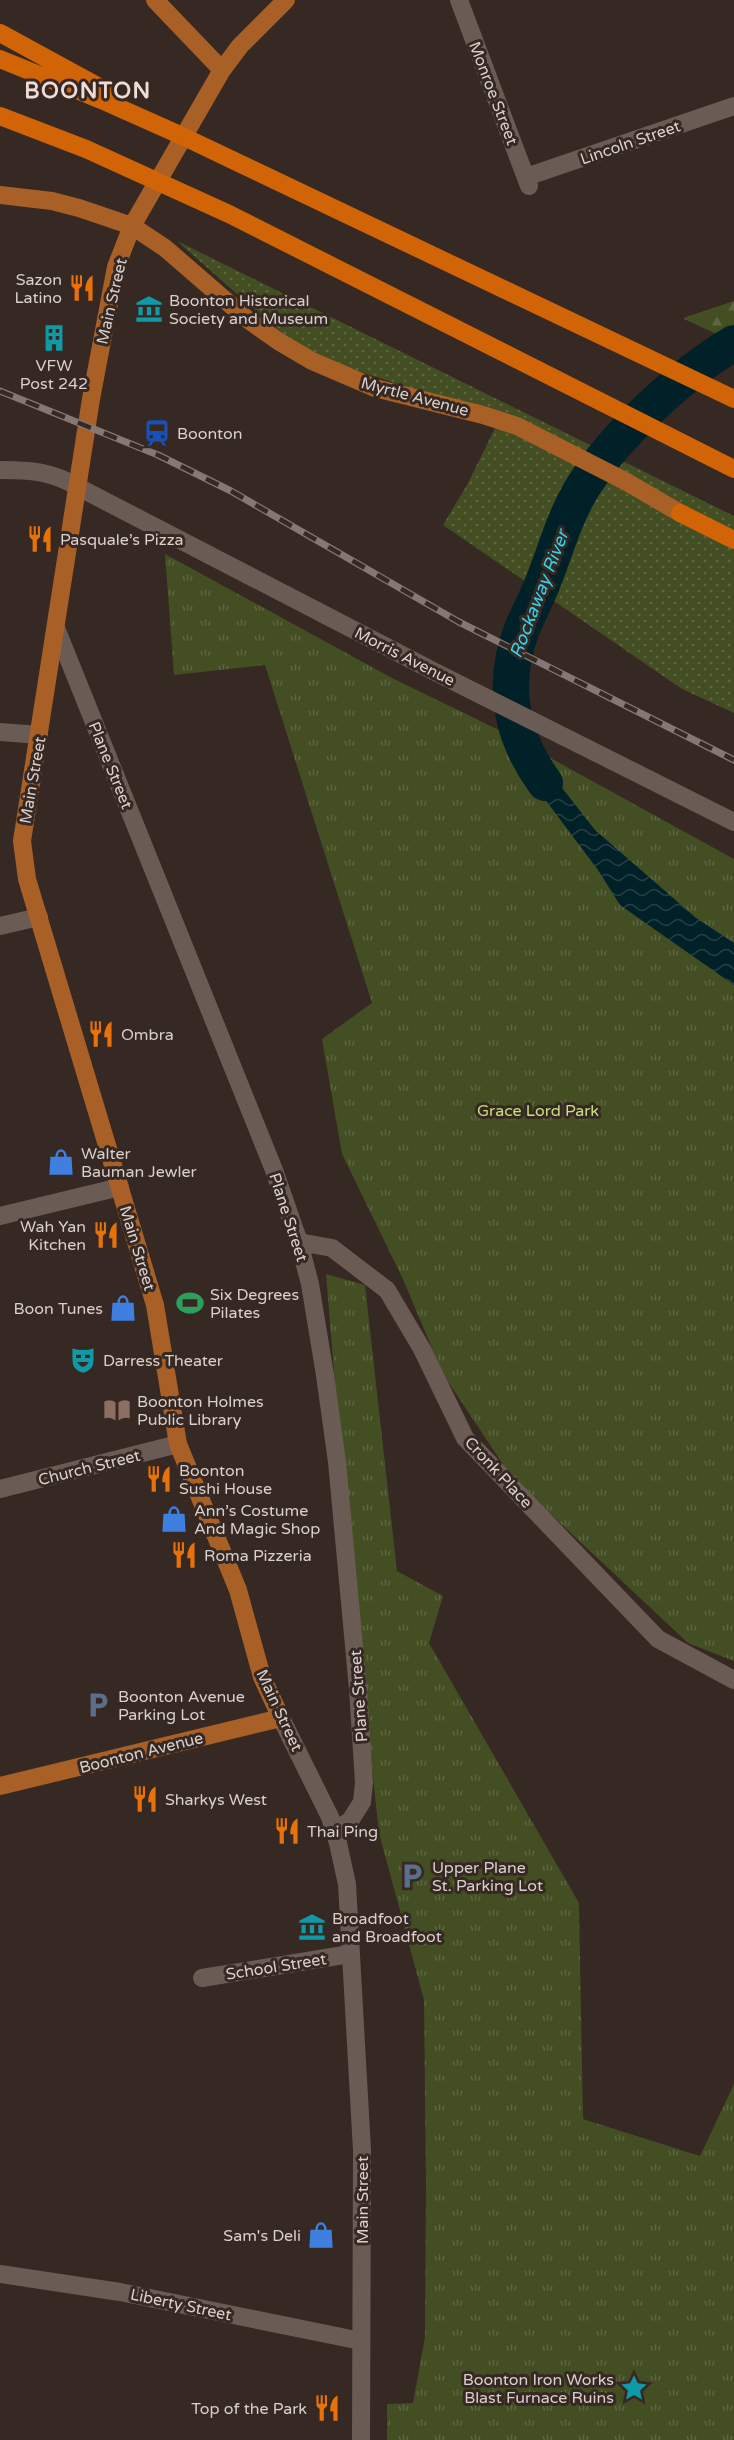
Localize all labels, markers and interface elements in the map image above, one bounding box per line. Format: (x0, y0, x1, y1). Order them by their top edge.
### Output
street label: Monroe Street (464, 39, 522, 148)
district label: BOONTON (24, 78, 152, 104)
street label: Lincoln Street (578, 116, 683, 169)
street label: Main Street (92, 256, 132, 346)
place label: Sazon Latino (14, 270, 62, 308)
restaurant icon: Sazon Latino (67, 273, 97, 303)
place label: Boonton Historical Society and Museum (169, 291, 328, 329)
museum icon: Boonton Historical Society and Museum (134, 294, 164, 324)
building icon: VFW Post 242 (39, 323, 69, 353)
place label: VFW Post 242 (20, 356, 88, 394)
street label: Myrtle Avenue (359, 373, 471, 421)
station icon: Boonton (142, 418, 172, 448)
place label: Boonton (177, 424, 243, 444)
restaurant icon: Pasquale’s Pizza (25, 524, 55, 554)
water label: Rockaway River (505, 525, 574, 661)
place label: Pasquale’s Pizza (60, 530, 184, 550)
street label: Morris Avenue (351, 623, 458, 691)
street label: Plane Street (84, 719, 137, 812)
street label: Main Street (15, 735, 50, 825)
restaurant icon: Ombra (86, 1019, 116, 1049)
place label: Ombra (121, 1025, 174, 1045)
park label: Grace Lord Park (477, 1101, 599, 1121)
place label: Walter Bauman Jewler (81, 1144, 197, 1182)
shop icon: Walter Bauman Jewler (46, 1147, 76, 1177)
street label: Plane Street (264, 1170, 312, 1264)
street label: Main Street (115, 1203, 159, 1293)
place label: Wah Yan Kitchen (20, 1217, 86, 1255)
restaurant icon: Wah Yan Kitchen (91, 1220, 121, 1250)
place label: Six Degrees Pilates (210, 1285, 299, 1323)
sports icon: Six Degrees Pilates (175, 1288, 205, 1318)
shop icon: Boon Tunes (108, 1293, 138, 1323)
place label: Boon Tunes (14, 1299, 103, 1319)
theatre icon: Darress Theater (68, 1345, 98, 1375)
place label: Darress Theater (103, 1351, 224, 1371)
place label: Boonton Holmes Public Library (137, 1392, 264, 1430)
library icon: Boonton Holmes Public Library (102, 1395, 132, 1425)
street label: Cronk Place (460, 1433, 536, 1513)
street label: Church Street (36, 1446, 142, 1490)
place label: Boonton Sushi House (179, 1461, 272, 1499)
restaurant icon: Boonton Sushi House (144, 1464, 174, 1494)
place label: Ann’s Costume And Magic Shop (194, 1501, 320, 1539)
shop icon: Ann’s Costume And Magic Shop (159, 1504, 189, 1534)
restaurant icon: Roma Pizzeria (169, 1540, 199, 1570)
place label: Roma Pizzeria (204, 1546, 312, 1566)
street label: Plane Street (346, 1649, 372, 1743)
street label: Main Street (251, 1666, 307, 1755)
place label: Boonton Avenue Parking Lot (118, 1687, 245, 1725)
parking icon: Boonton Avenue Parking Lot (83, 1690, 113, 1720)
street label: Boonton Avenue (77, 1728, 205, 1778)
restaurant icon: Sharkys West (130, 1784, 160, 1814)
place label: Sharkys West (165, 1790, 267, 1810)
restaurant icon: Thai Ping (272, 1816, 302, 1846)
place label: Thai Ping (307, 1822, 378, 1842)
place label: Upper Plane St. Parking Lot (432, 1858, 543, 1896)
parking icon: Upper Plane St. Parking Lot (397, 1861, 427, 1891)
place label: Broadfoot and Broadfoot (332, 1909, 442, 1947)
museum icon: Broadfoot and Broadfoot (297, 1912, 327, 1942)
street label: School Street (224, 1949, 328, 1985)
street label: Main Street (353, 2156, 373, 2244)
shop icon: Sam's Deli (306, 2220, 336, 2250)
place label: Sam's Deli (223, 2226, 301, 2246)
street label: Liberty Street (128, 2284, 233, 2325)
place label: Boonton Iron Works Blast Furnace Ruins (463, 2370, 614, 2408)
place icon: Boonton Iron Works Blast Furnace Ruins (619, 2373, 649, 2403)
restaurant icon: Top of the Park (312, 2393, 342, 2423)
place label: Top of the Park (191, 2399, 307, 2419)

